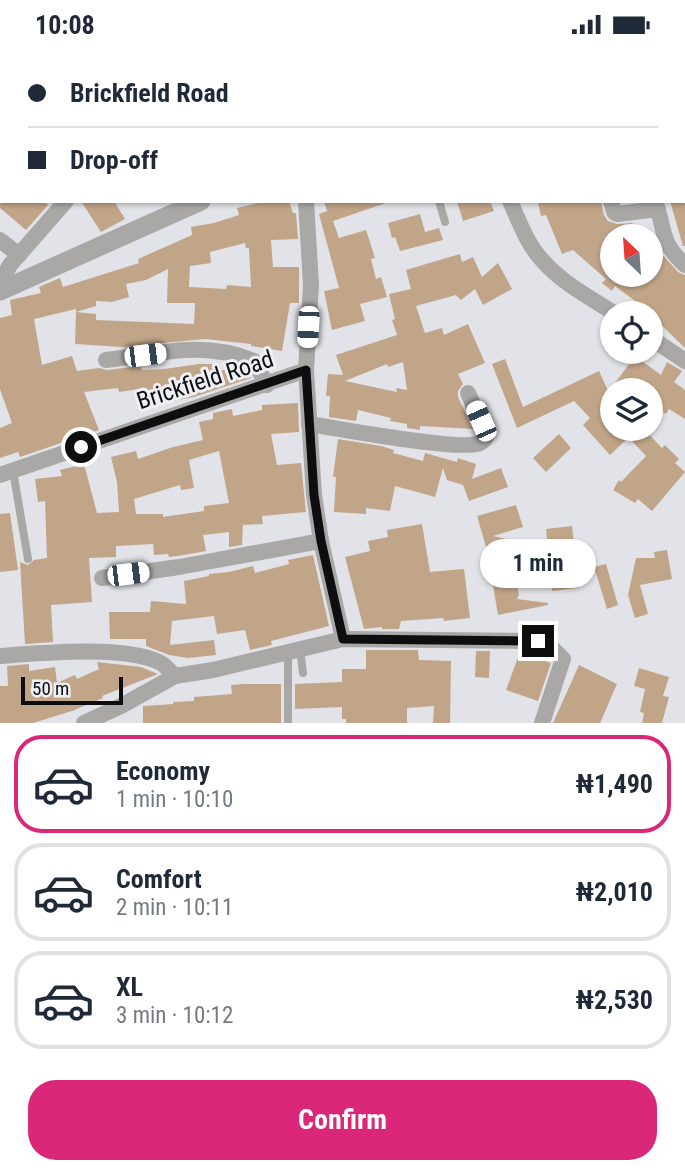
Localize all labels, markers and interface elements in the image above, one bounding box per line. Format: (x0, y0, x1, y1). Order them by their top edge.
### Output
text: 10:08 (35, 10, 95, 40)
text: Brickfield Road (70, 78, 229, 108)
text: Drop-off (70, 145, 158, 175)
north arrow (600, 224, 663, 287)
map controls (600, 224, 663, 441)
button: locate (600, 301, 663, 364)
car (297, 305, 320, 349)
car (123, 342, 168, 368)
street label: Brickfield Road (133, 345, 277, 415)
button: layers (600, 378, 663, 441)
car (463, 398, 500, 444)
route start (65, 431, 97, 463)
callout: 1 min (480, 539, 596, 589)
text: 1 min (512, 550, 564, 577)
car (106, 561, 151, 587)
route end (522, 625, 554, 657)
scale bar (21, 673, 122, 705)
text: 50 m (32, 677, 69, 700)
icon: car (32, 753, 95, 816)
text: Economy (116, 756, 210, 786)
text: ₦1,490 (576, 769, 653, 799)
text: 1 min · 10:10 (116, 786, 233, 813)
icon: car (32, 861, 95, 924)
text: Comfort (116, 864, 202, 894)
text: ₦2,010 (576, 877, 653, 907)
text: 2 min · 10:11 (116, 894, 233, 921)
icon: car (32, 969, 95, 1032)
text: XL (116, 972, 143, 1002)
text: ₦2,530 (576, 985, 653, 1015)
text: 3 min · 10:12 (116, 1002, 233, 1029)
button: Confirm (28, 1080, 657, 1160)

